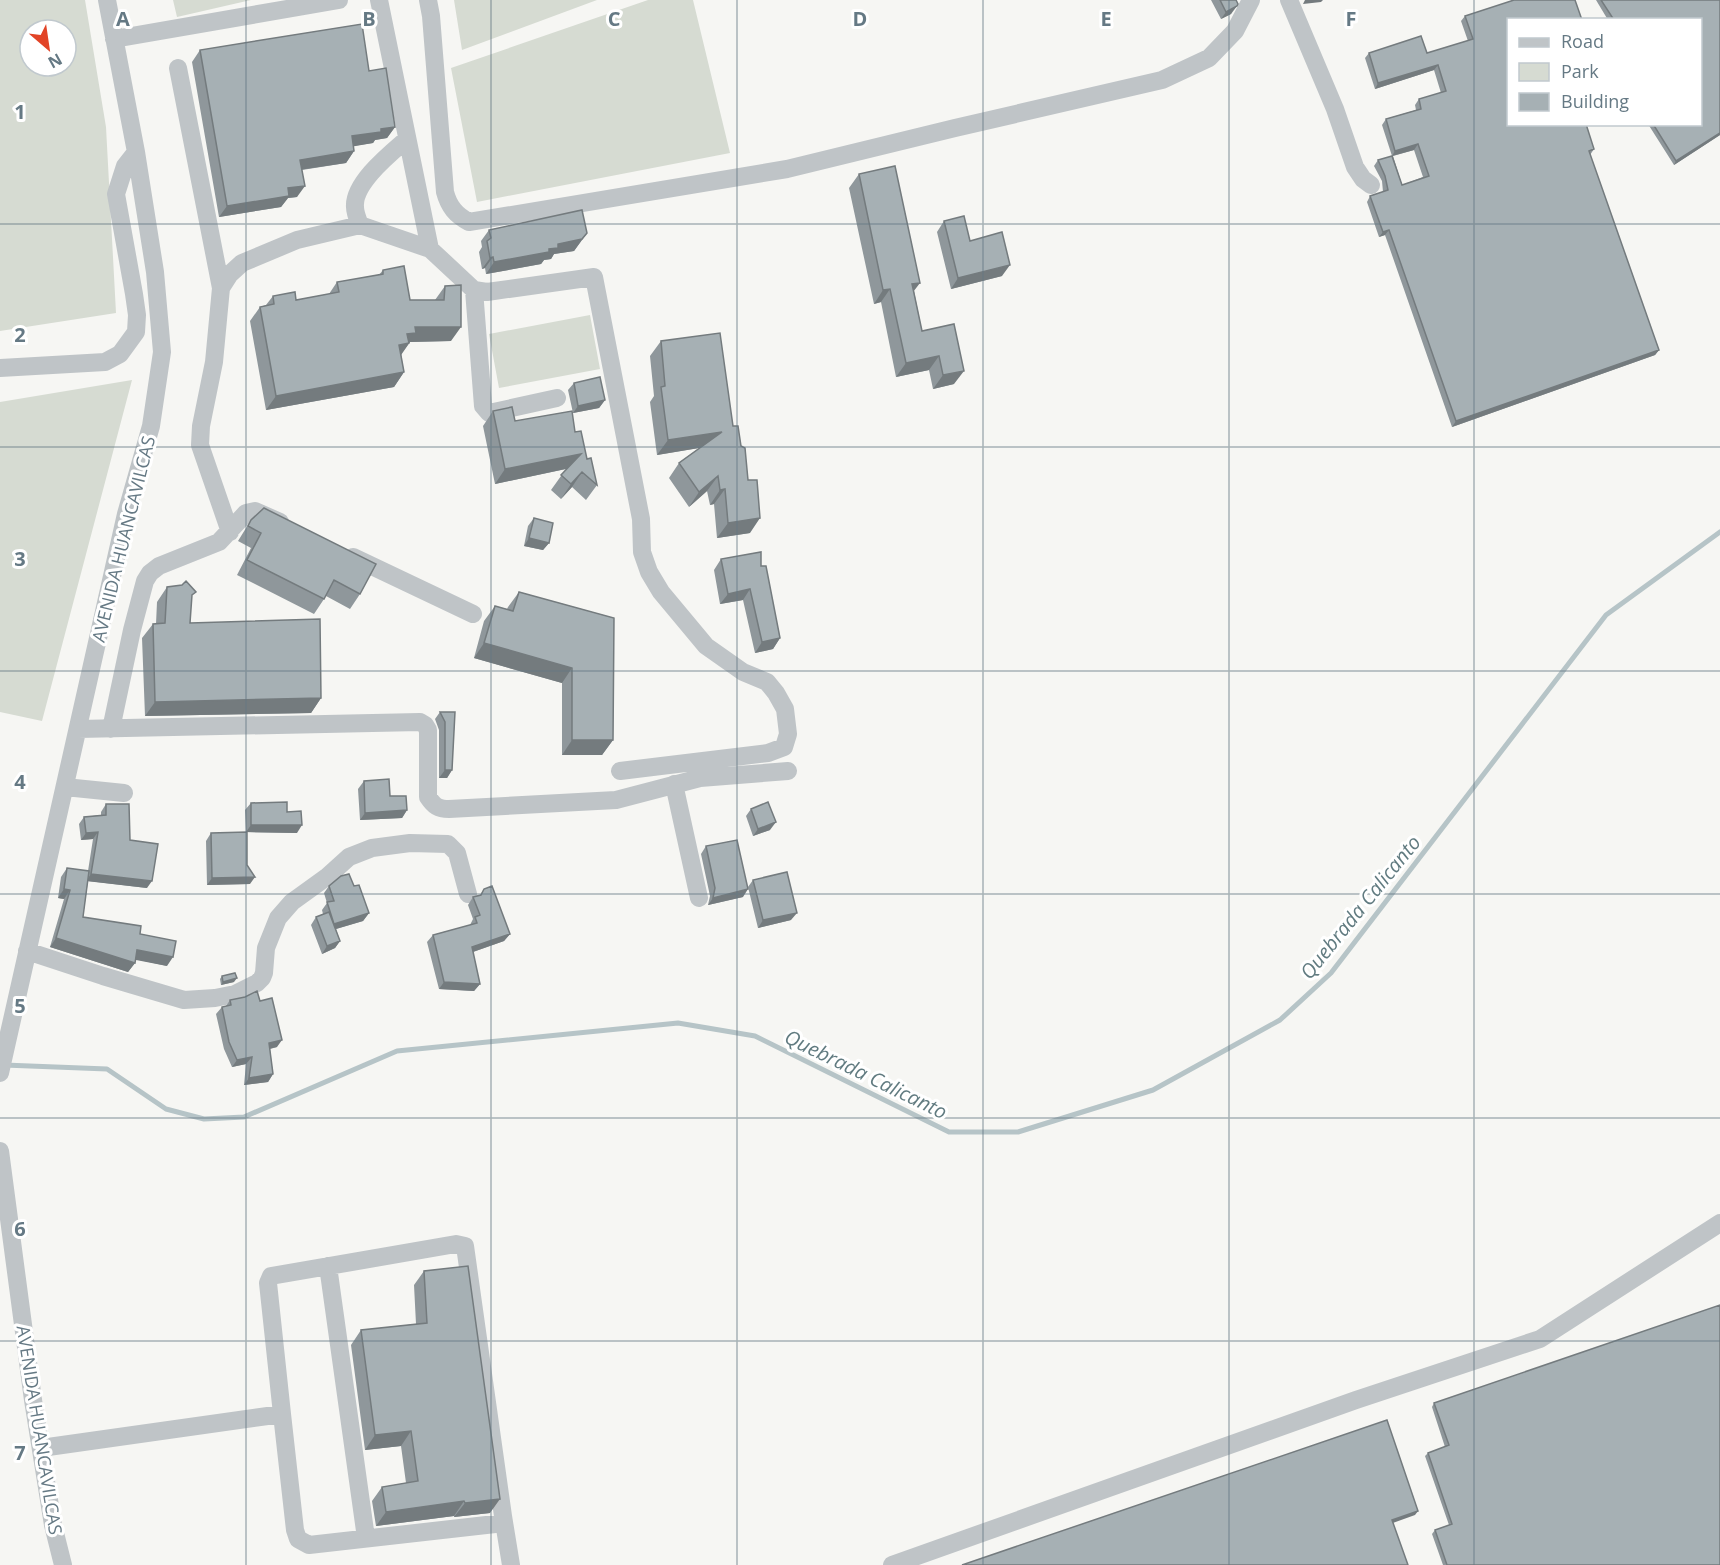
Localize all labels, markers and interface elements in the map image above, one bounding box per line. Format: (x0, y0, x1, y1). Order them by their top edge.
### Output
text: A (116, 5, 130, 32)
text: B (362, 5, 376, 32)
text: C (608, 5, 621, 32)
text: D (853, 5, 867, 32)
text: E (1100, 5, 1112, 32)
text: F (1346, 5, 1356, 32)
north arrow (18, 18, 78, 78)
legend (1507, 18, 1702, 126)
text: Road (1561, 29, 1604, 53)
text: N (44, 48, 66, 74)
text: Park (1561, 59, 1599, 83)
text: Building (1561, 89, 1629, 113)
text: 1 (14, 98, 26, 125)
text: 2 (14, 321, 26, 348)
street label: AVENIDA HUANCAVILCAS (86, 433, 160, 645)
text: 3 (14, 545, 26, 572)
text: 4 (14, 768, 26, 795)
water label: Quebrada Calicanto (1294, 829, 1426, 985)
text: 5 (14, 992, 26, 1019)
water label: Quebrada Calicanto (780, 1023, 952, 1125)
text: 6 (14, 1215, 26, 1242)
street label: AVENIDA HUANCAVILCAS (12, 1324, 68, 1537)
text: 7 (14, 1439, 26, 1466)

